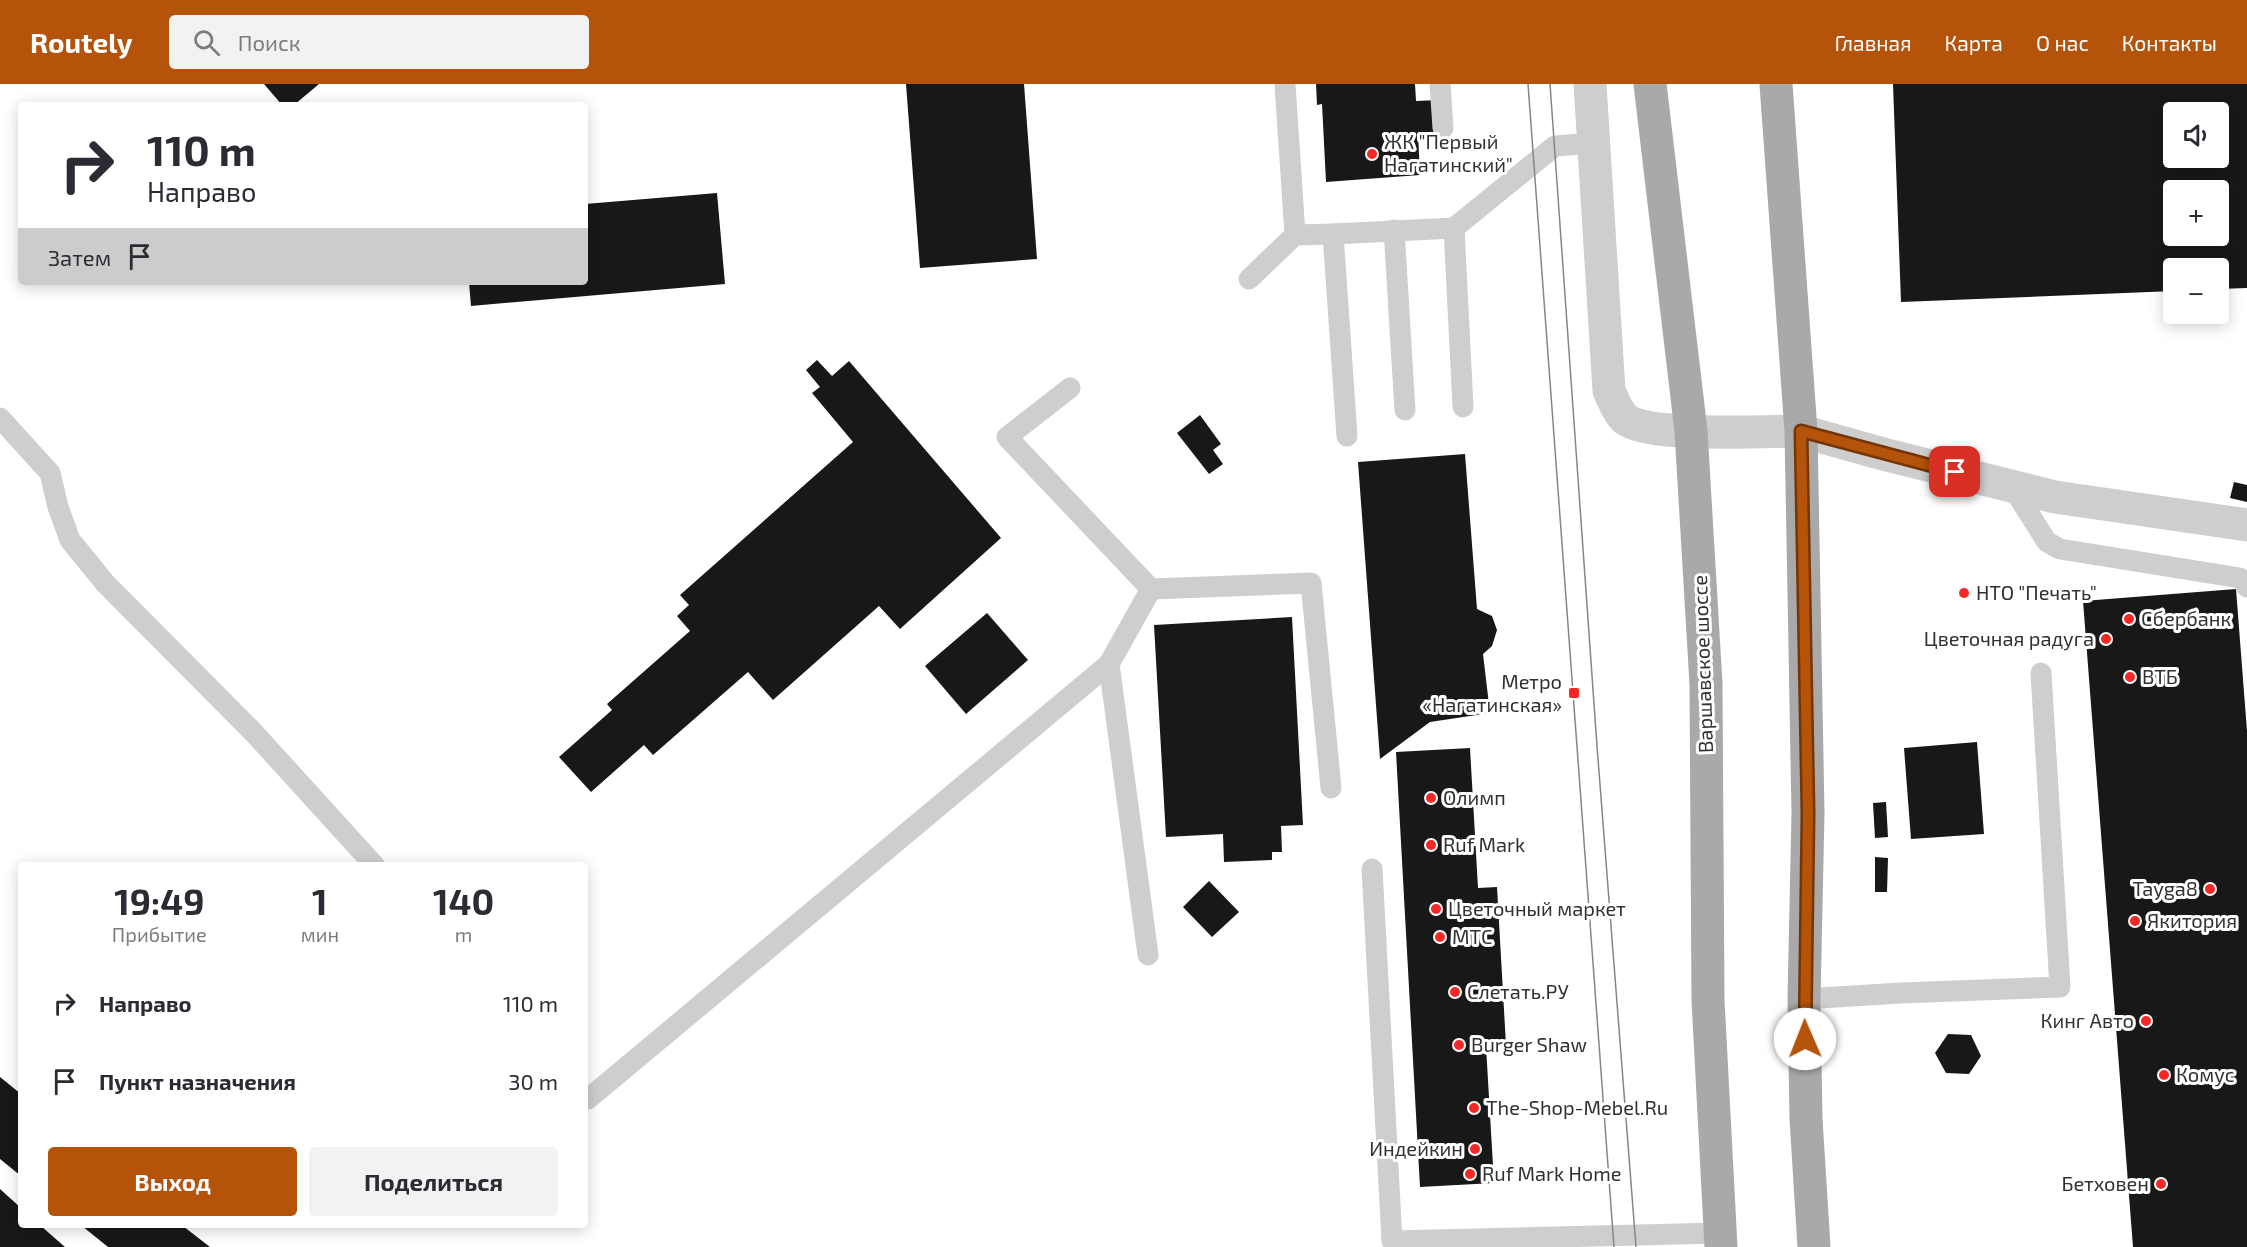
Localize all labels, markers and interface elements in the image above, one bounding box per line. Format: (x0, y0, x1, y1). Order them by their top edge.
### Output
search box (169, 15, 589, 69)
text: Routely (30, 25, 133, 59)
icon: search (190, 26, 223, 59)
text: Поиск (238, 29, 301, 55)
text: Главная (1835, 30, 1912, 55)
text: Карта (1945, 30, 2003, 55)
text: О нас (2036, 30, 2089, 55)
text: Контакты (2122, 30, 2217, 55)
map controls (2163, 102, 2229, 324)
button: sound (2163, 102, 2229, 168)
text: 110 m (147, 124, 256, 174)
icon: right (48, 126, 126, 204)
place label: ЖК "Первый Нагатинский" (1384, 129, 1513, 176)
marker: ЖК "Первый Нагатинский" (1365, 147, 1379, 161)
text: Направо (147, 175, 256, 207)
button: + (2163, 180, 2229, 246)
icon: arrive (123, 240, 156, 273)
text: Затем (48, 244, 111, 270)
button: − (2163, 258, 2229, 324)
pin (1929, 446, 1980, 497)
icon: arrive (1938, 455, 1971, 488)
street label: Варшавское шоссе (1687, 575, 1717, 753)
place label: НТО "Печать" (1976, 580, 2097, 604)
marker: НТО "Печать" (1957, 586, 1971, 600)
place label: Сбербанк (2141, 606, 2232, 630)
marker: Сбербанк (2122, 612, 2136, 626)
place label: Цветочная радуга (1924, 626, 2094, 651)
marker: Цветочная радуга (2099, 632, 2113, 646)
place label: ВТБ (2142, 664, 2178, 688)
place label: Метро «Нагатинская» (1422, 669, 1562, 716)
marker: ВТБ (2123, 670, 2137, 684)
marker: Метро «Нагатинская» (1567, 686, 1581, 700)
place label: Олимп (1443, 785, 1506, 809)
marker: Олимп (1424, 791, 1438, 805)
place label: Ruf Mark (1443, 832, 1525, 856)
marker: Ruf Mark (1424, 838, 1438, 852)
place label: Tayga8 (2133, 876, 2198, 900)
text: 19:49 (114, 879, 204, 922)
text: 1 (312, 879, 328, 922)
text: 140 (433, 879, 494, 922)
marker: Tayga8 (2203, 882, 2217, 896)
place label: Цветочный маркет (1448, 896, 1626, 920)
marker: Цветочный маркет (1429, 902, 1443, 916)
place label: Якитория (2147, 908, 2237, 932)
marker: Якитория (2128, 914, 2142, 928)
text: Прибытие (112, 922, 207, 946)
text: мин (301, 922, 339, 946)
text: m (455, 922, 472, 946)
place label: МТС (1452, 924, 1492, 948)
marker: МТС (1433, 930, 1447, 944)
place label: Слетать.РУ (1467, 979, 1569, 1003)
marker: Слетать.РУ (1448, 985, 1462, 999)
icon: right (48, 987, 81, 1020)
text: Направо (99, 990, 192, 1016)
text: 110 m (503, 990, 558, 1016)
position arrow (1773, 1007, 1837, 1071)
place label: Кинг Авто (2040, 1008, 2134, 1032)
marker: Кинг Авто (2139, 1014, 2153, 1028)
place label: Burger Shaw (1471, 1032, 1587, 1056)
marker: Burger Shaw (1452, 1038, 1466, 1052)
place label: Комус (2176, 1062, 2235, 1087)
icon: arrive (48, 1065, 81, 1098)
text: Пункт назначения (99, 1068, 296, 1094)
text: 30 m (508, 1068, 558, 1094)
marker: Комус (2157, 1068, 2171, 1082)
place label: The-Shop-Mebel.Ru (1486, 1095, 1668, 1119)
marker: The-Shop-Mebel.Ru (1467, 1101, 1481, 1115)
place label: Индейкин (1369, 1136, 1463, 1160)
marker: Индейкин (1468, 1142, 1482, 1156)
button: Выход (48, 1147, 297, 1216)
button: Поделиться (309, 1147, 558, 1216)
place label: Ruf Mark Home (1482, 1161, 1621, 1185)
marker: Ruf Mark Home (1463, 1167, 1477, 1181)
place label: Бетховен (2062, 1171, 2149, 1195)
marker: Бетховен (2154, 1177, 2168, 1191)

